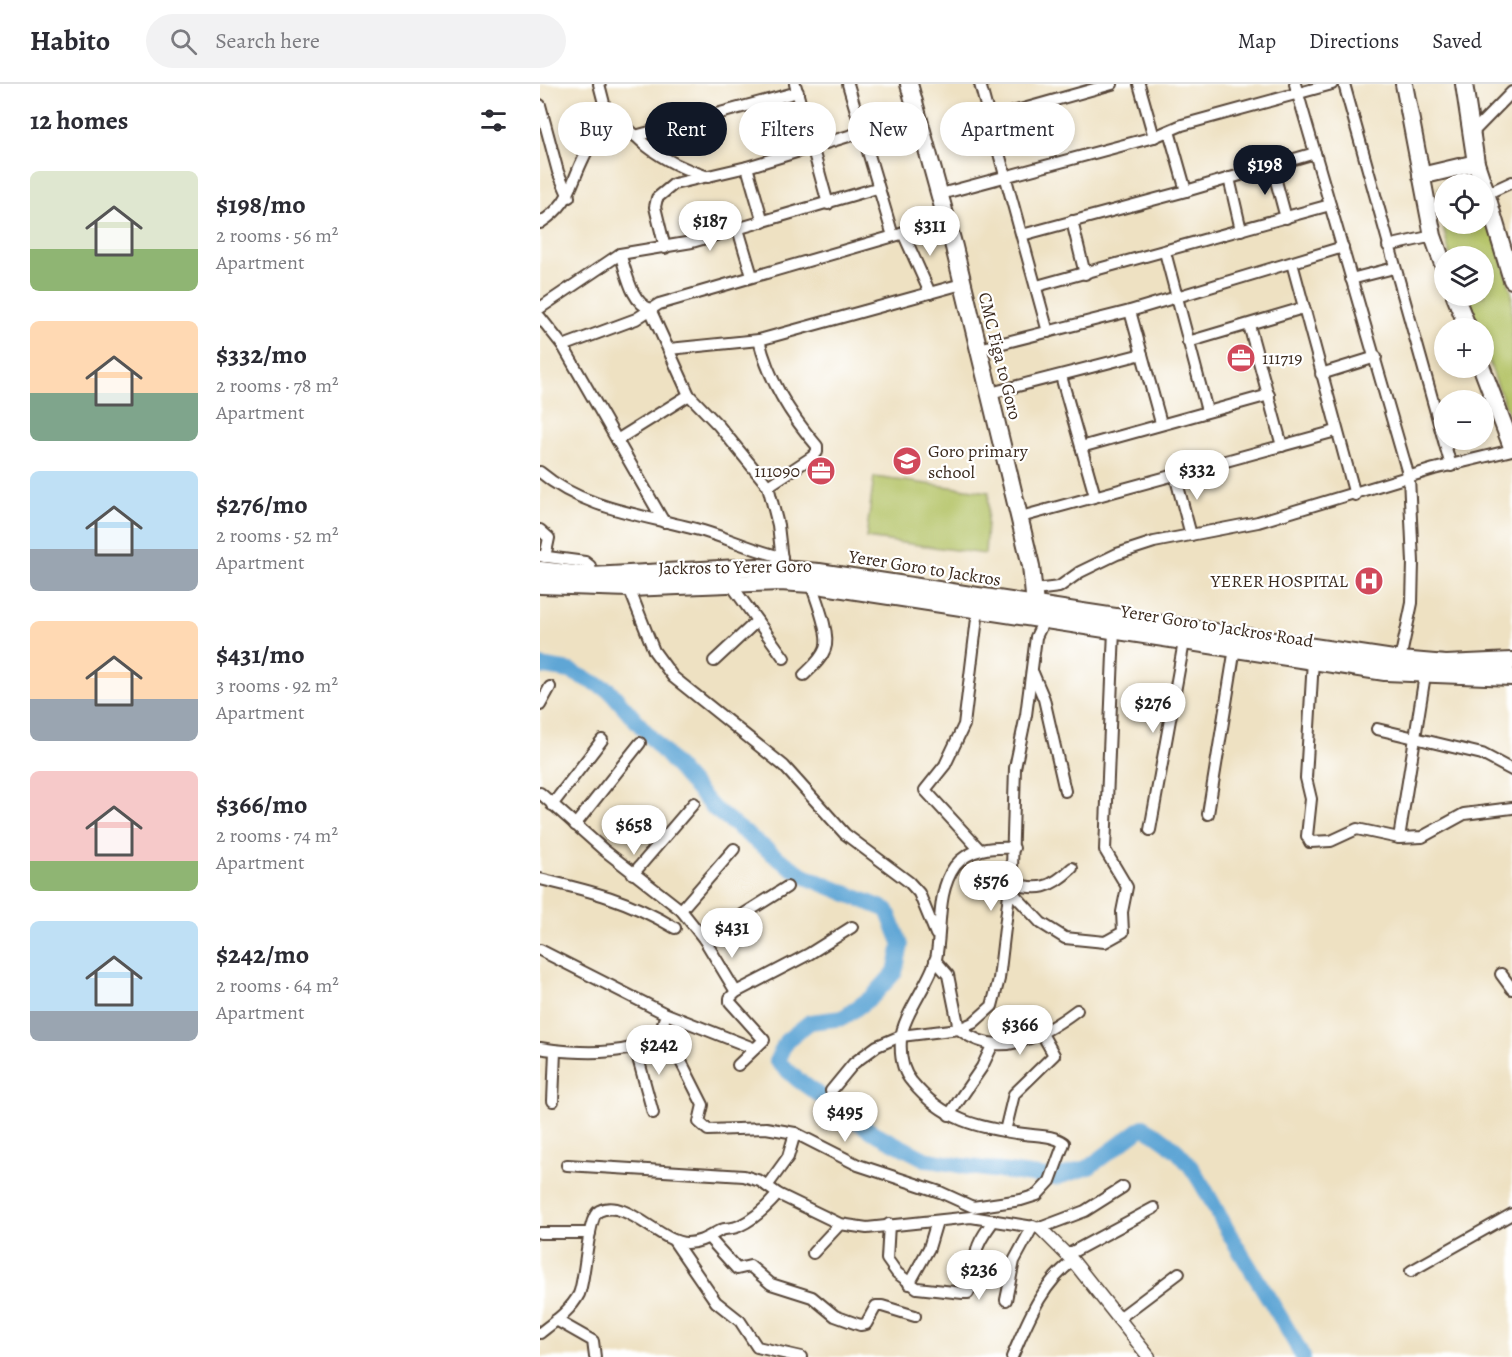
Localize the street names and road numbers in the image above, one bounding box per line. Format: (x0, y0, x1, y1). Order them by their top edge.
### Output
street label: CMC Figa to Goro (973, 290, 1027, 422)
street label: Yerer Goro to Jackros (846, 544, 1003, 592)
street label: Jackros to Yerer Goro (658, 554, 812, 580)
street label: Yerer Goro to Jackros Road (1118, 599, 1315, 653)

